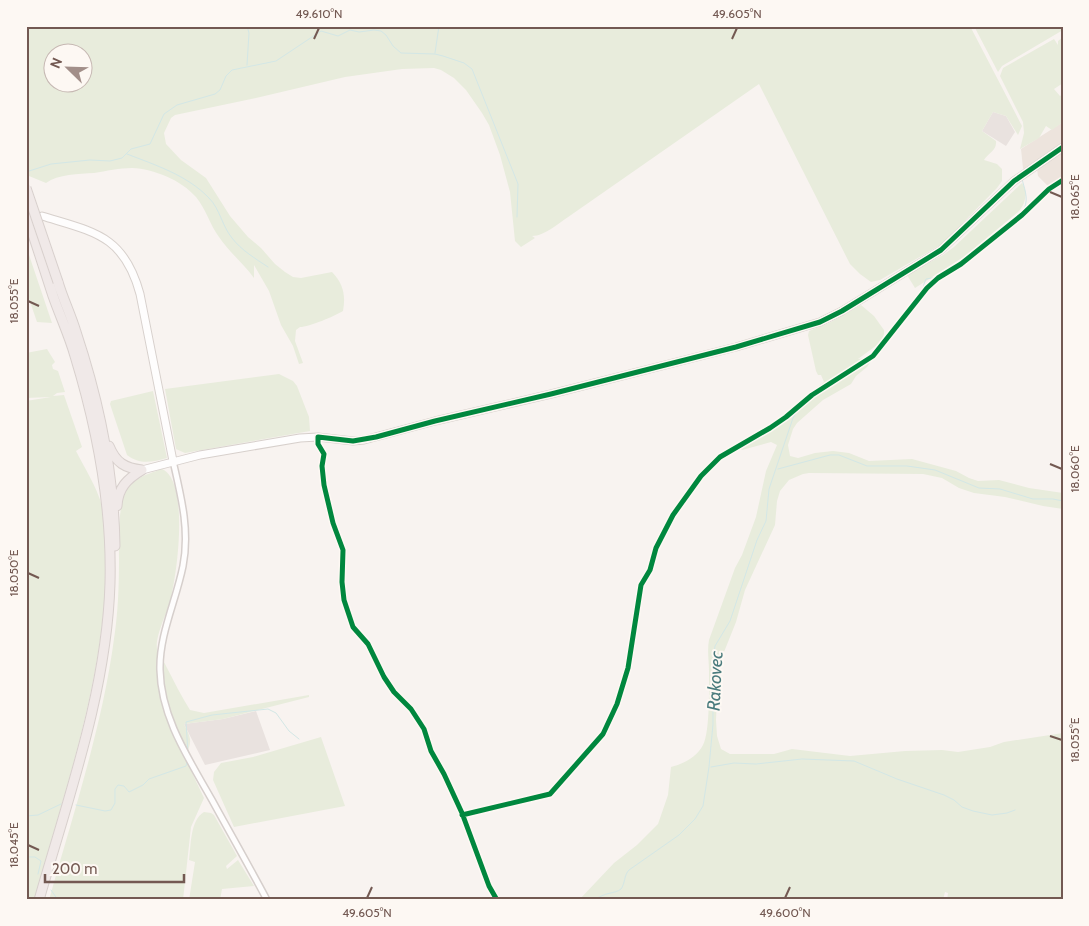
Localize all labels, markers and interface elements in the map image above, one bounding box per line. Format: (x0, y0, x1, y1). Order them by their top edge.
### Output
text: 49.610°N (296, 6, 342, 21)
text: 49.605°N (712, 6, 762, 21)
north arrow (42, 42, 92, 92)
text: N (46, 55, 66, 71)
text: 18.065°E (1067, 174, 1082, 220)
text: 18.055°E (6, 278, 21, 323)
text: 18.060°E (1067, 445, 1082, 493)
text: 18.050°E (6, 549, 21, 596)
water label: Rakovec (702, 650, 728, 711)
text: 18.055°E (1067, 717, 1082, 762)
text: 18.045°E (6, 822, 21, 868)
scale bar (45, 851, 184, 883)
text: 200 m (52, 860, 97, 878)
text: 49.605°N (342, 905, 392, 920)
text: 49.600°N (759, 905, 811, 920)

